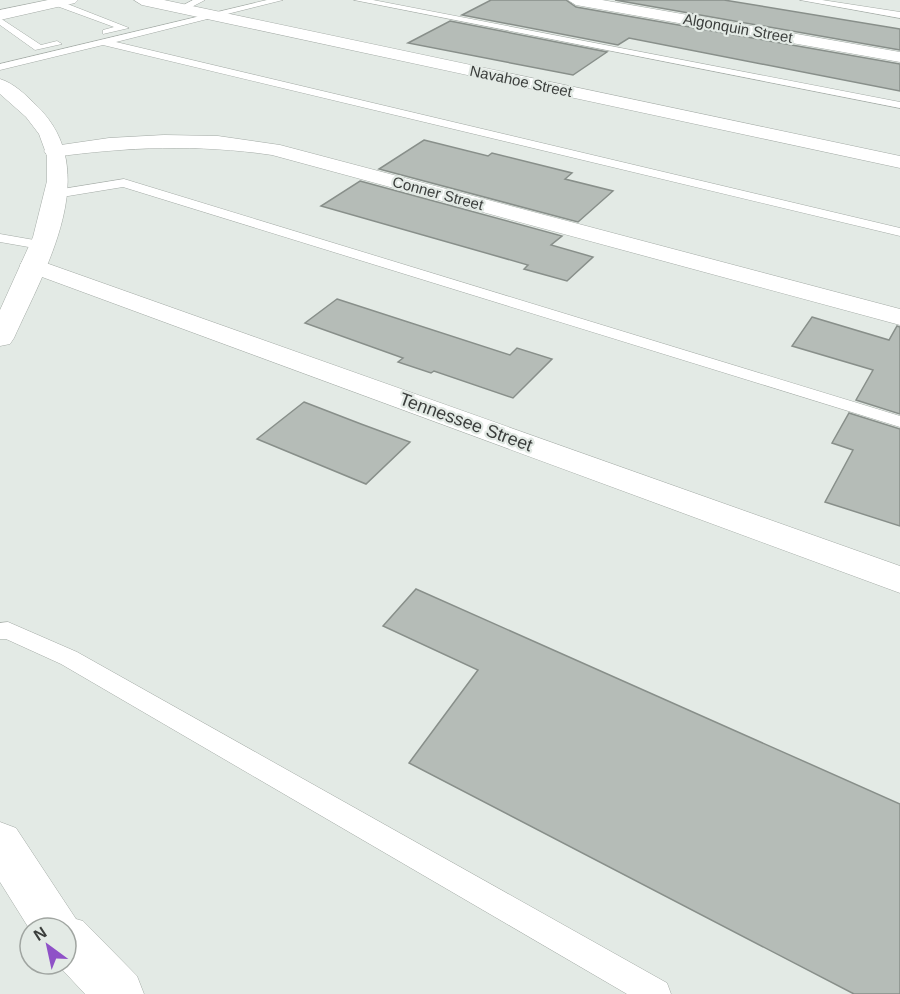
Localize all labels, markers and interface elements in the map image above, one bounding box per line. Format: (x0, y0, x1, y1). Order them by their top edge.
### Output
street label: Algonquin Street (682, 10, 795, 46)
street label: Navahoe Street (468, 62, 575, 100)
street label: Conner Street (391, 173, 486, 214)
street label: Tennessee Street (397, 389, 535, 455)
north arrow (18, 916, 78, 976)
text: N (31, 924, 50, 944)

